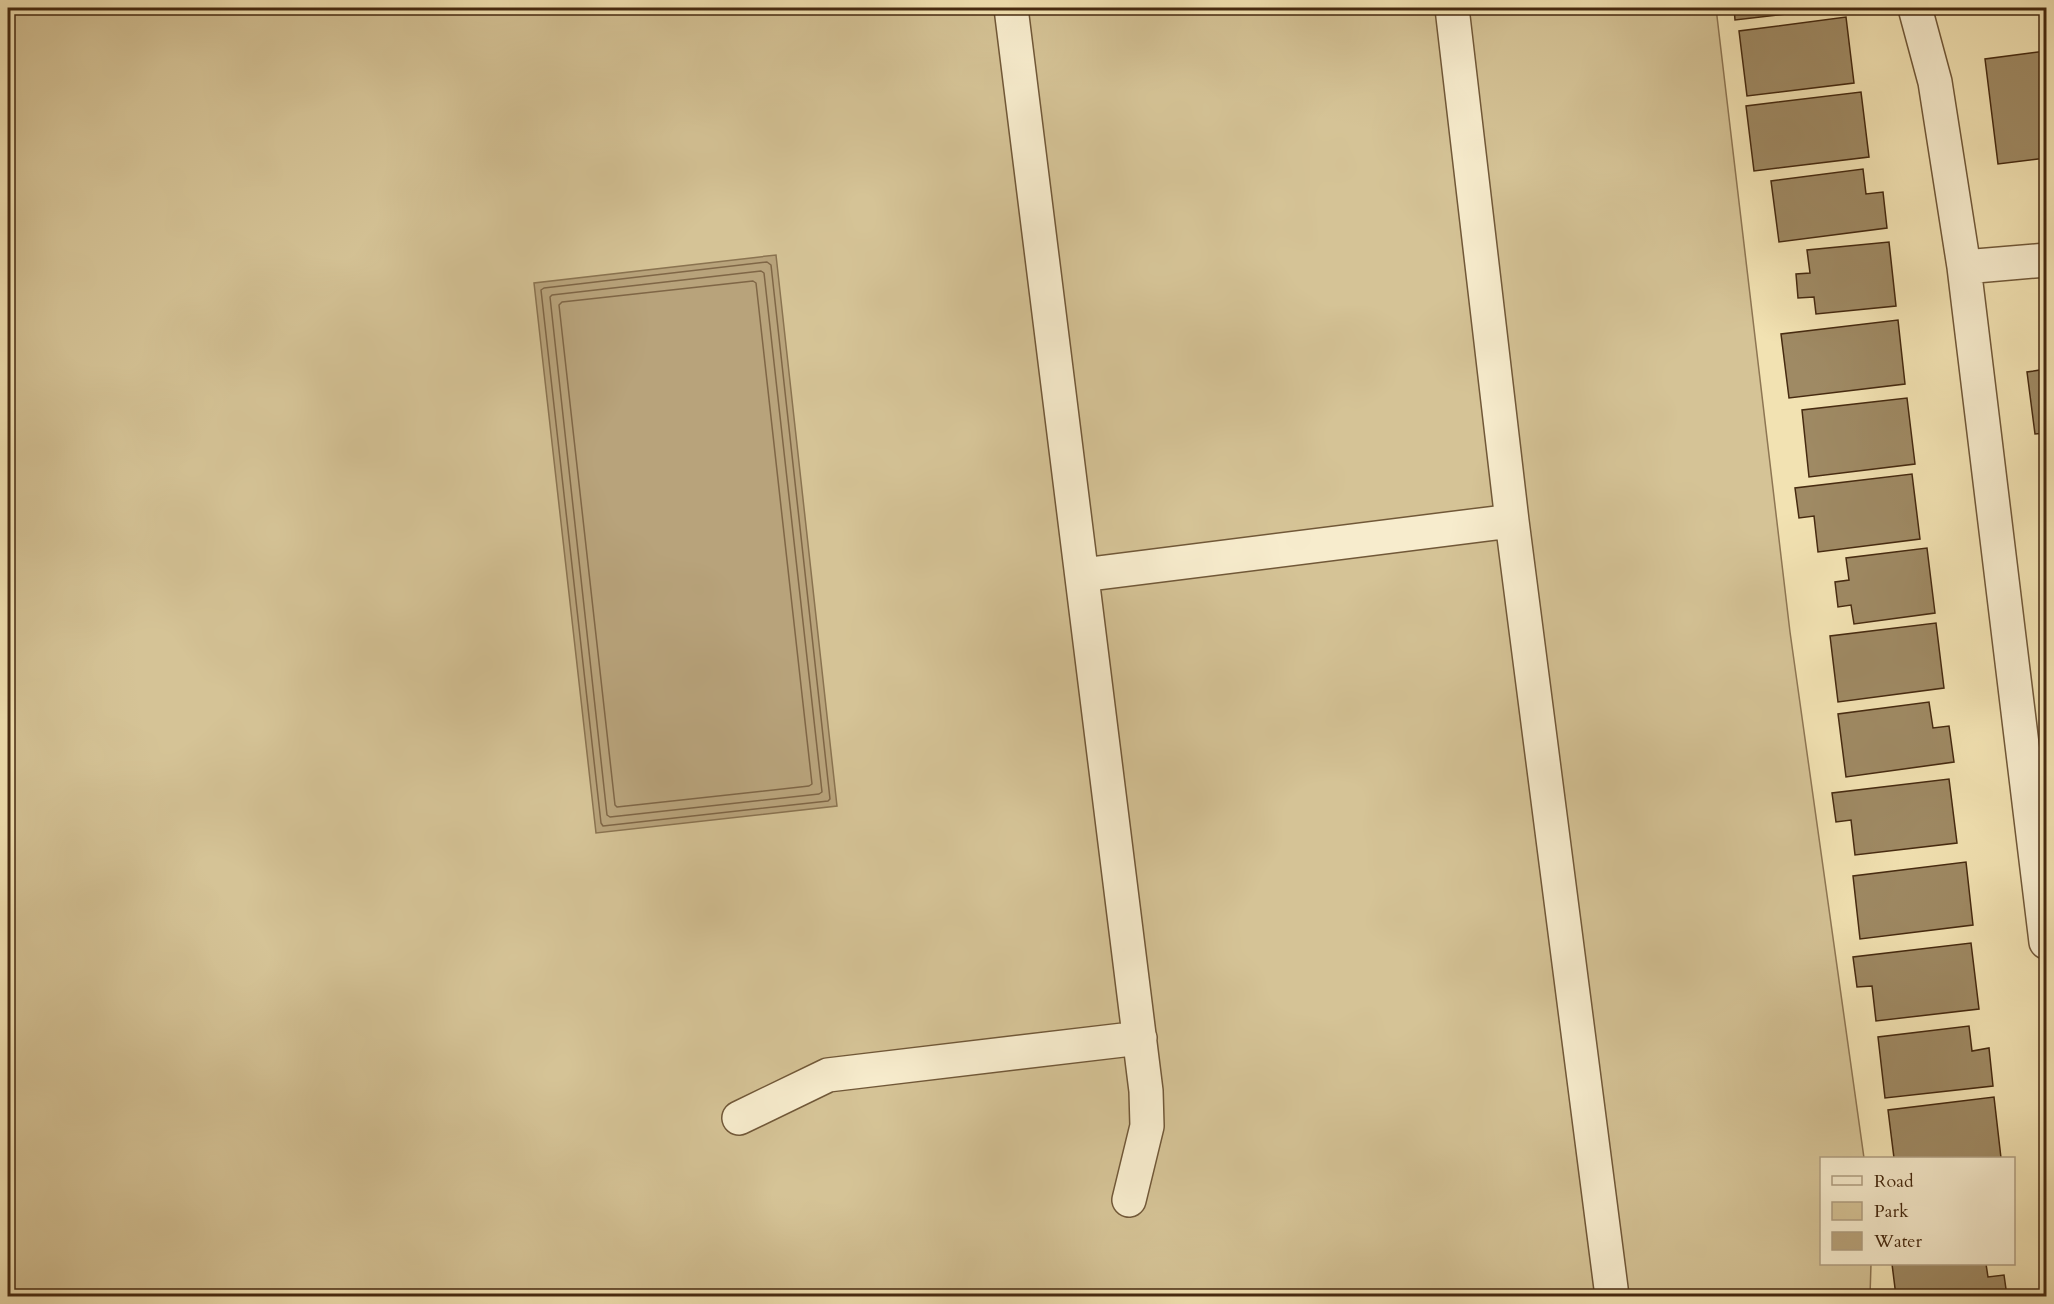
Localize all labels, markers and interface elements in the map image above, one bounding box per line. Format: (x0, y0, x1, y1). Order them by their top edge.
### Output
legend (1820, 1157, 2015, 1265)
text: Road (1874, 1169, 1914, 1194)
text: Park (1874, 1199, 1909, 1224)
text: Water (1873, 1229, 1923, 1254)

